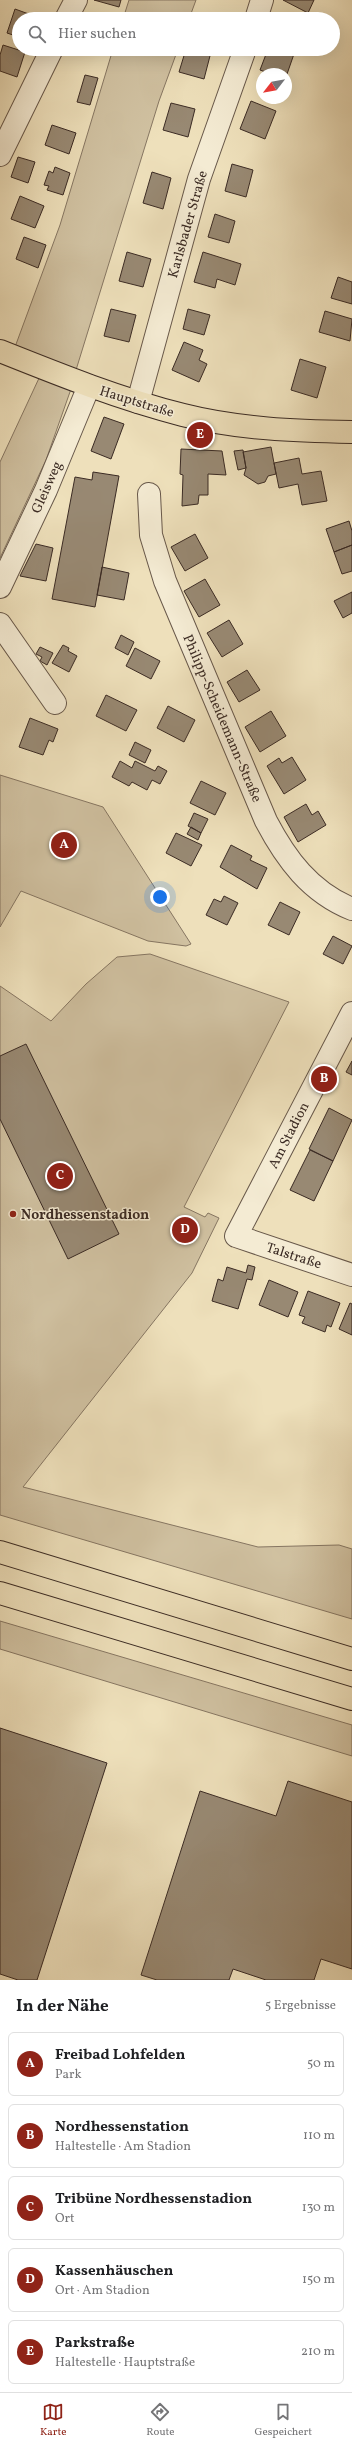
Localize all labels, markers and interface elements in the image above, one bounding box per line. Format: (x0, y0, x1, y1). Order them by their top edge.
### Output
search box (12, 12, 340, 56)
icon: search (26, 23, 48, 45)
text: Hier suchen (58, 24, 136, 45)
north arrow (256, 68, 292, 104)
street label: Karlsbader Straße (164, 168, 213, 280)
street label: Hauptstraße (97, 382, 177, 423)
pin: E (187, 420, 213, 450)
street label: Gleisweg (27, 458, 67, 517)
street label: Philipp-Scheidemann-Straße (178, 632, 266, 806)
pin: A (51, 830, 77, 860)
your location (150, 887, 170, 907)
pin: B (311, 1064, 337, 1094)
street label: Am Stadion (264, 1099, 314, 1172)
pin: C (47, 1161, 73, 1191)
place label: Nordhessenstadion (21, 1206, 149, 1225)
marker: Nordhessenstadion (8, 1209, 18, 1219)
pin: D (172, 1215, 198, 1245)
street label: Talstraße (263, 1239, 324, 1274)
text: In der Nähe (16, 1995, 109, 2018)
text: 5 Ergebnisse (265, 1997, 336, 2015)
text: Freibad Lohfelden (55, 2045, 185, 2066)
text: A (25, 2055, 35, 2073)
text: 50 m (307, 2055, 335, 2073)
text: Park (55, 2066, 82, 2084)
text: Nordhessenstation (55, 2117, 189, 2138)
text: B (26, 2127, 34, 2145)
text: 110 m (303, 2127, 335, 2145)
text: Haltestelle · Am Stadion (55, 2138, 191, 2156)
text: Tribüne Nordhessenstadion (55, 2189, 252, 2210)
text: C (26, 2199, 34, 2217)
text: 130 m (302, 2199, 335, 2217)
text: Ort (55, 2210, 75, 2228)
text: Kassenhäuschen (55, 2261, 173, 2282)
text: D (25, 2271, 35, 2289)
text: 150 m (302, 2271, 335, 2289)
text: Ort · Am Stadion (55, 2282, 150, 2300)
text: Parkstraße (55, 2333, 135, 2354)
text: E (26, 2343, 34, 2361)
text: 210 m (301, 2343, 335, 2361)
text: Haltestelle · Hauptstraße (55, 2354, 195, 2372)
tab: Karte (40, 2401, 66, 2440)
tab: Route (146, 2401, 175, 2440)
tab: Gespeichert (254, 2401, 312, 2440)

